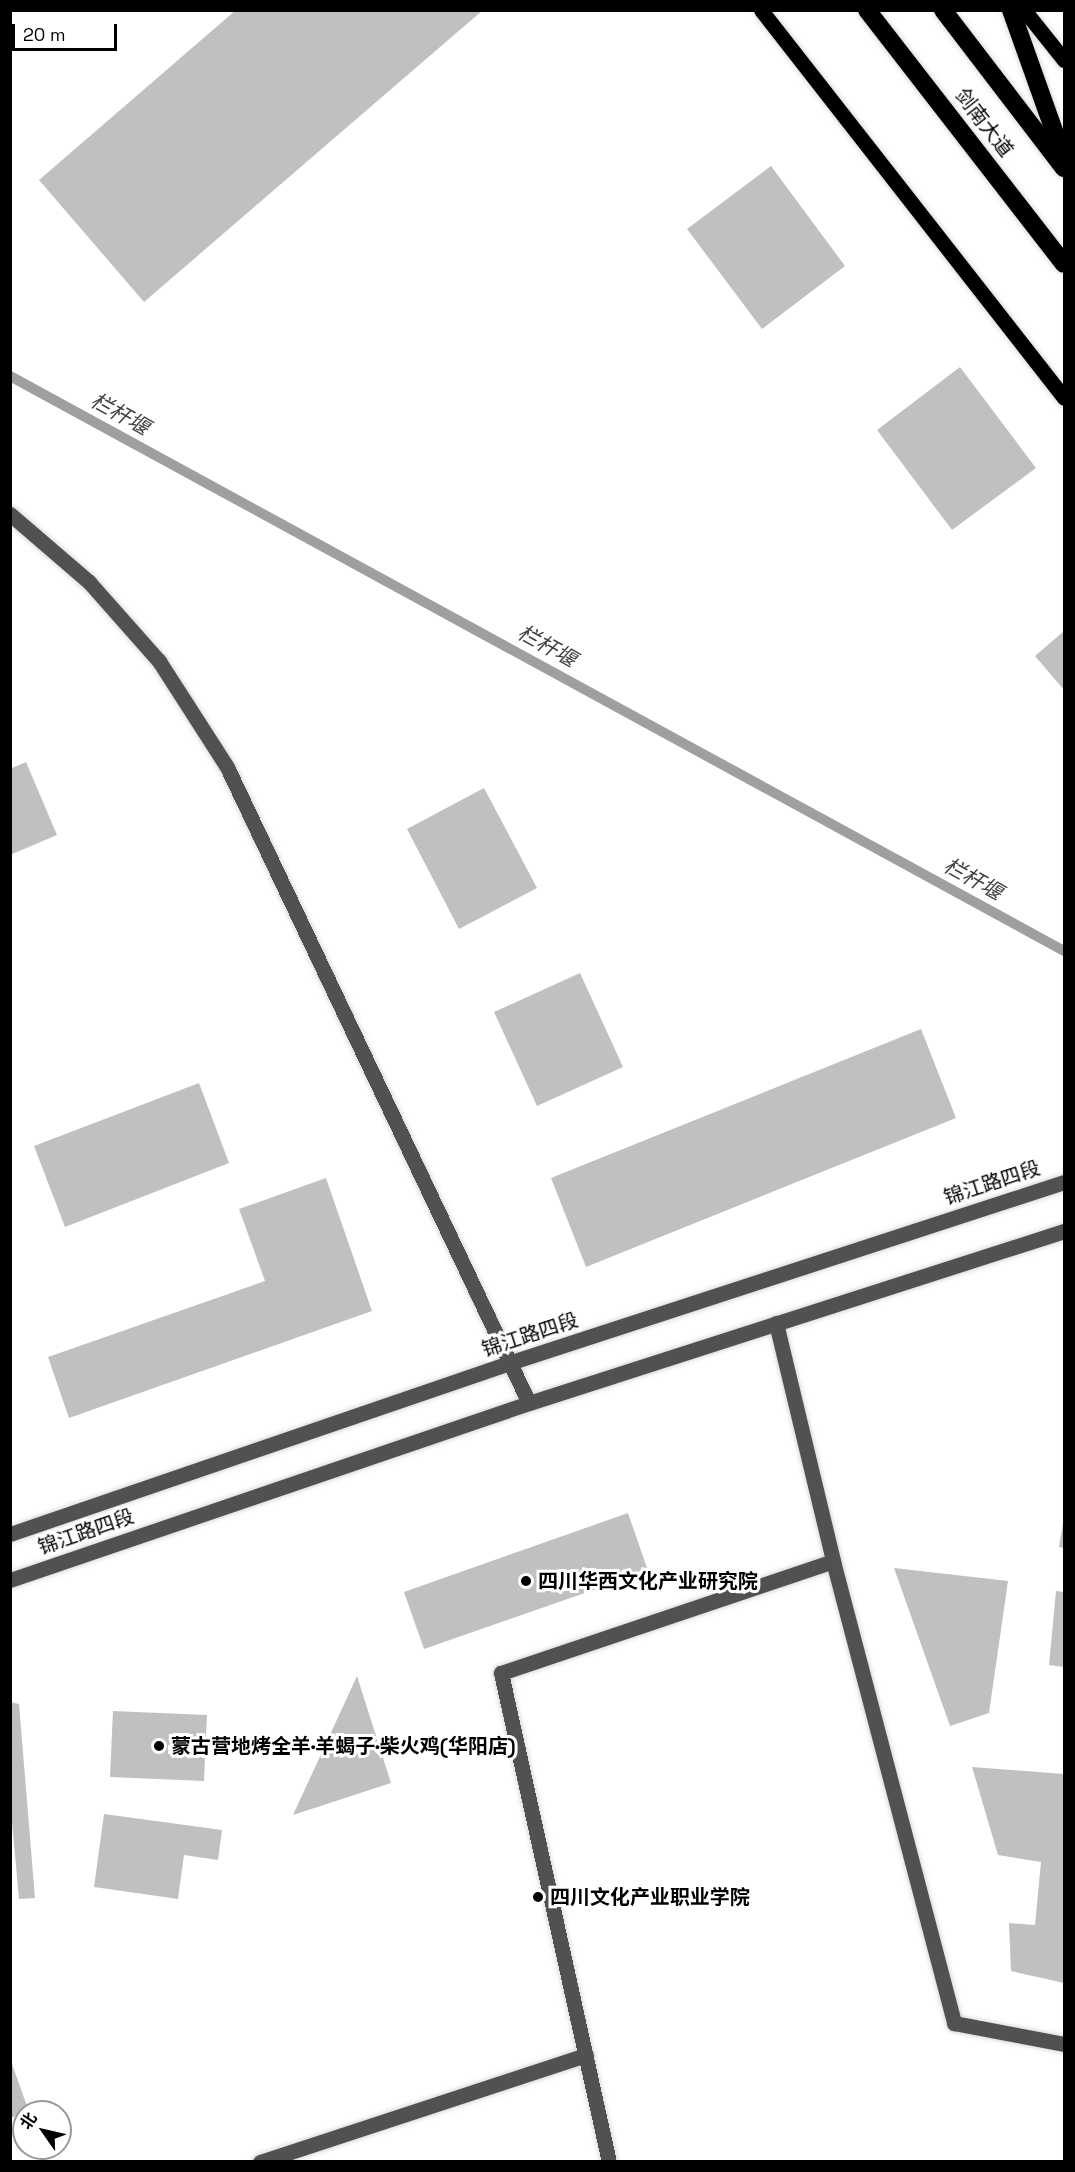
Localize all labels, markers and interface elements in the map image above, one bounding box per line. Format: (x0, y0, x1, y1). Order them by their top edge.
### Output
scale bar (15, 12, 120, 50)
text: 20 m (23, 23, 66, 46)
street label: 剑南大道 (950, 84, 1018, 162)
water label: 栏杆堰 (86, 388, 154, 440)
water label: 栏杆堰 (513, 620, 581, 672)
water label: 栏杆堰 (939, 853, 1007, 905)
street label: 锦江路四段 (941, 1156, 1043, 1210)
street label: 锦江路四段 (479, 1308, 581, 1362)
street label: 锦江路四段 (35, 1504, 137, 1560)
place label: 四川华西文化产业研究院 (538, 1569, 758, 1593)
marker: 四川华西文化产业研究院 (519, 1574, 533, 1588)
place label: 蒙古营地烤全羊·羊蝎子·柴火鸡(华阳店) (171, 1734, 515, 1758)
marker: 蒙古营地烤全羊·羊蝎子·柴火鸡(华阳店) (152, 1739, 166, 1753)
place label: 四川文化产业职业学院 (550, 1885, 750, 1909)
marker: 四川文化产业职业学院 (531, 1890, 545, 1904)
north arrow (12, 2100, 72, 2160)
text: 北 (15, 2108, 41, 2133)

